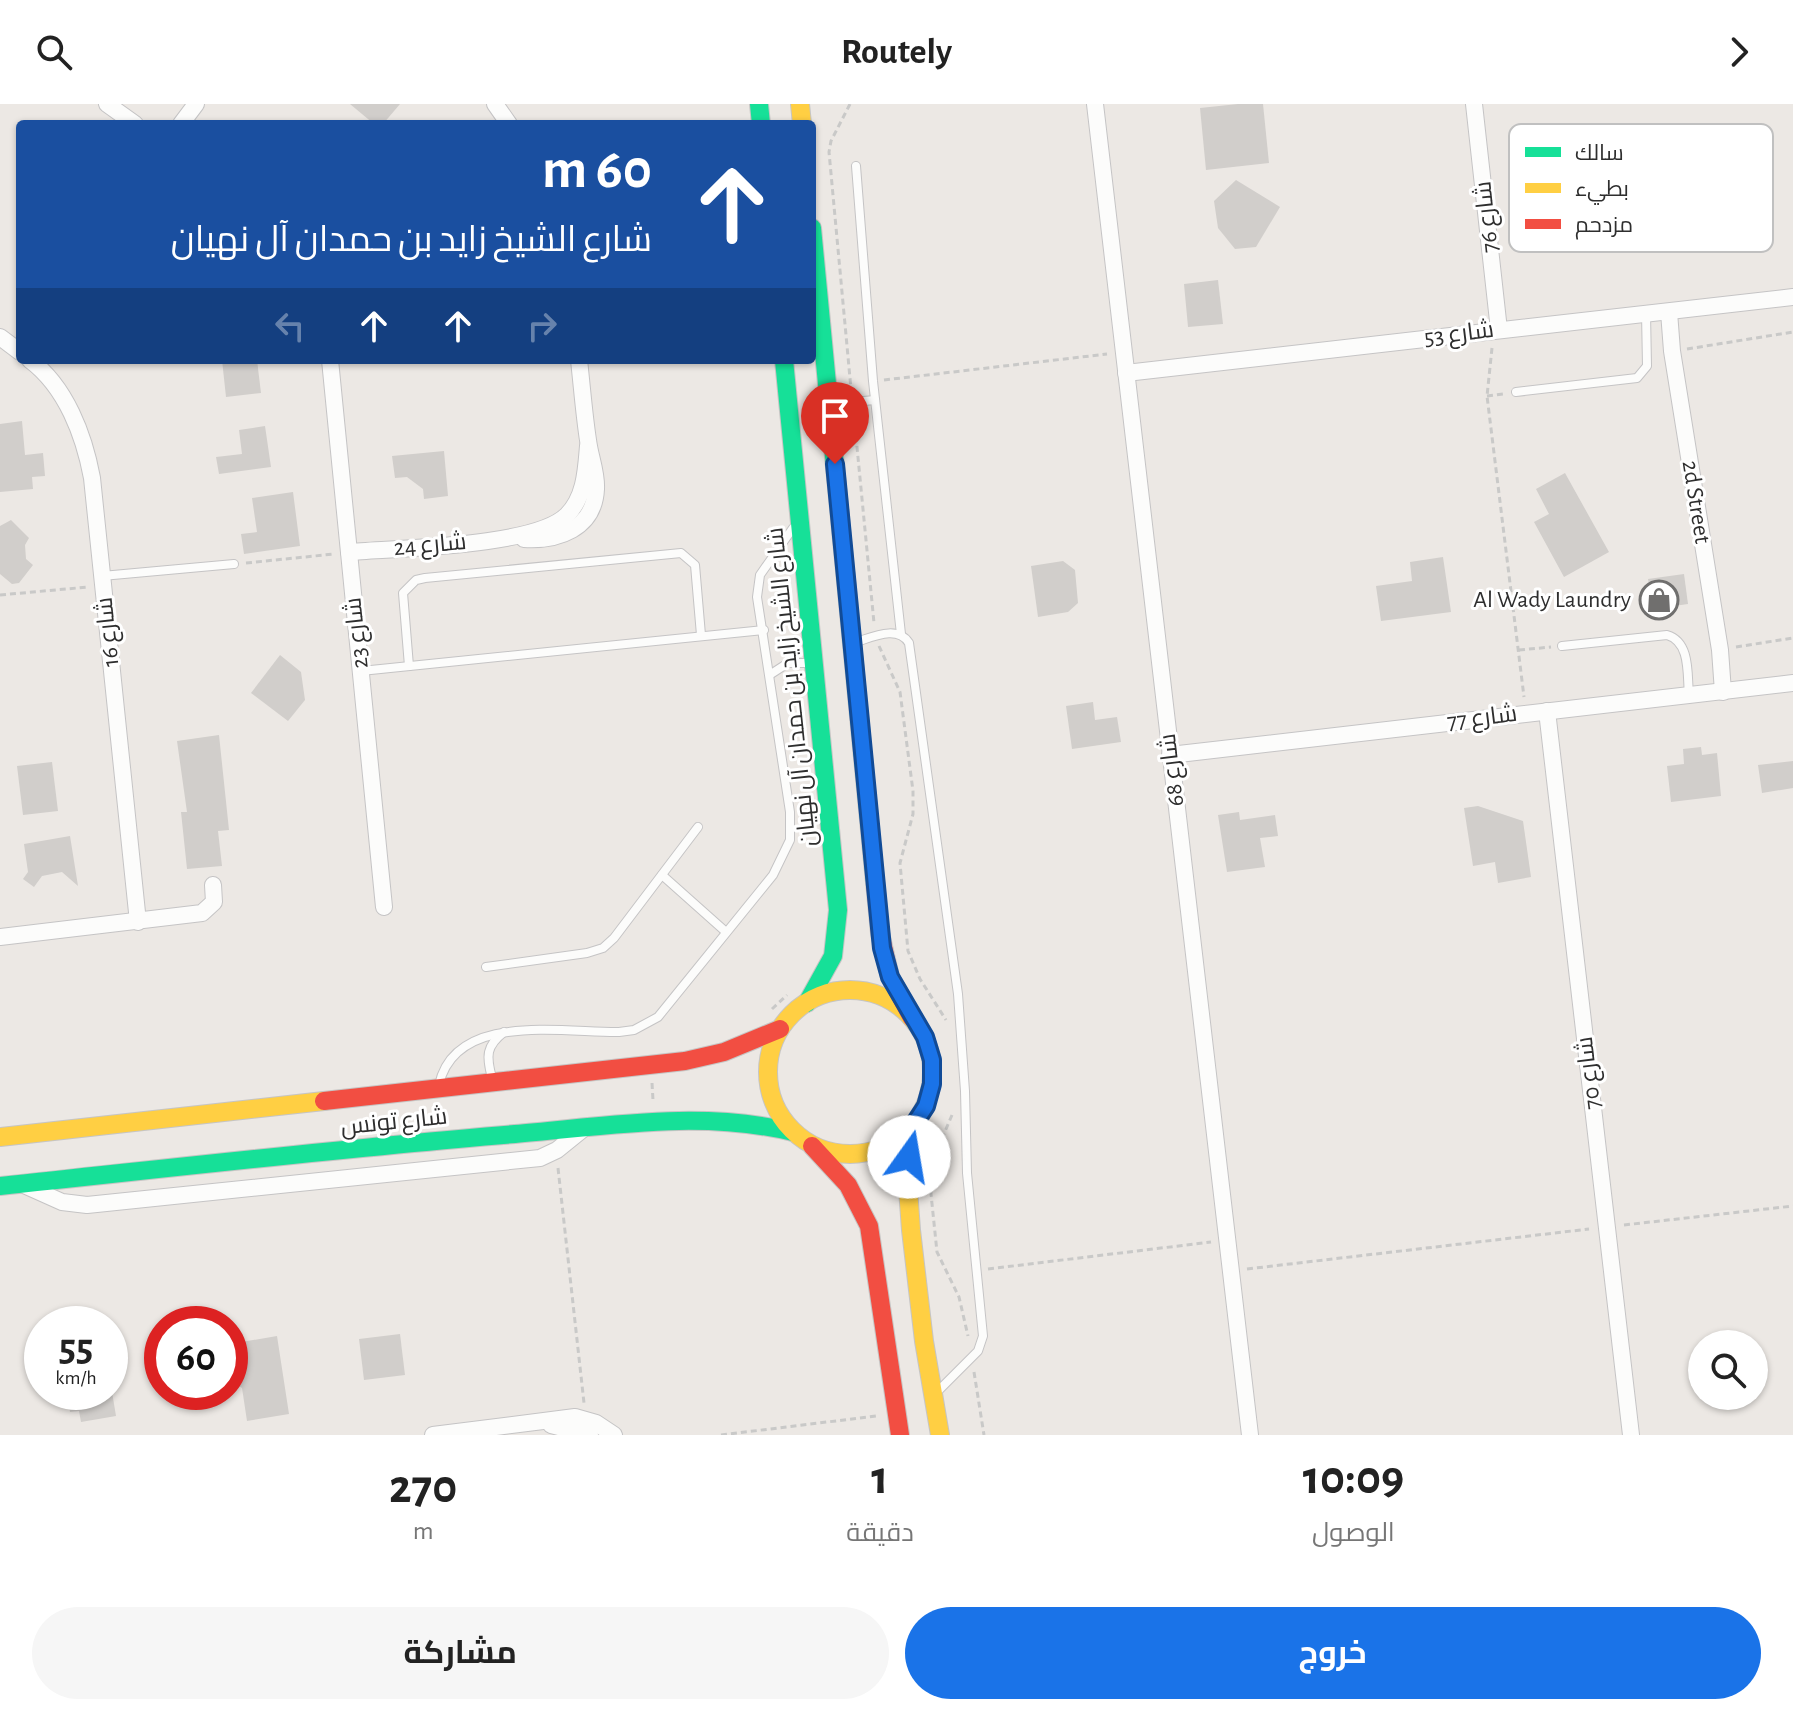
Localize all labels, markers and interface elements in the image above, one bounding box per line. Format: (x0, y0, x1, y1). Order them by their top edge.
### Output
icon: search (32, 30, 76, 74)
icon: forward (1717, 30, 1761, 74)
text: Routely (841, 34, 952, 70)
legend (1509, 124, 1773, 252)
text: 60 m (542, 142, 652, 198)
text: سالك (1575, 142, 1624, 164)
icon: ahead (680, 152, 784, 256)
text: بطيء (1575, 178, 1629, 205)
street label: شارع 76 (1470, 180, 1506, 254)
text: مزدحم (1575, 214, 1633, 240)
text: شارع الشيخ زايد بن حمدان آل نهيان (171, 222, 652, 258)
icon: left (268, 304, 312, 348)
icon: ahead (352, 304, 396, 348)
icon: ahead (436, 304, 480, 348)
icon: right (520, 304, 564, 348)
street label: شارع 53 (1422, 317, 1496, 353)
pin (801, 382, 869, 464)
icon: arrive (813, 394, 857, 438)
street label: 2d Street (1678, 459, 1714, 546)
street label: شارع الشيخ زايد بن حمدان آل نهيان (761, 526, 824, 848)
street label: شارع 24 (393, 529, 468, 563)
shop icon: Al Wady Laundry (1638, 579, 1680, 621)
place label: Al Wady Laundry (1473, 588, 1631, 612)
street label: شارع 16 (91, 596, 127, 668)
street label: شارع 23 (340, 596, 376, 670)
street label: شارع 77 (1445, 701, 1519, 737)
street label: شارع 68 (1155, 732, 1191, 808)
street label: شارع 70 (1572, 1035, 1608, 1111)
street label: شارع تونس (339, 1103, 449, 1143)
position arrow (867, 1115, 951, 1199)
speed limit sign: 60 (144, 1306, 248, 1410)
text: 55 (59, 1328, 93, 1368)
map controls (1688, 1330, 1768, 1410)
button: search (1688, 1330, 1768, 1410)
text: km/h (55, 1368, 97, 1388)
text: 1 (871, 1455, 889, 1503)
text: 10:09 (1303, 1455, 1404, 1503)
text: 270 (389, 1464, 457, 1512)
text: m (413, 1518, 433, 1544)
text: دقيقة (846, 1520, 914, 1546)
text: الوصول (1312, 1520, 1395, 1546)
button: مشاركة (32, 1607, 889, 1699)
button: خروج (905, 1607, 1761, 1699)

